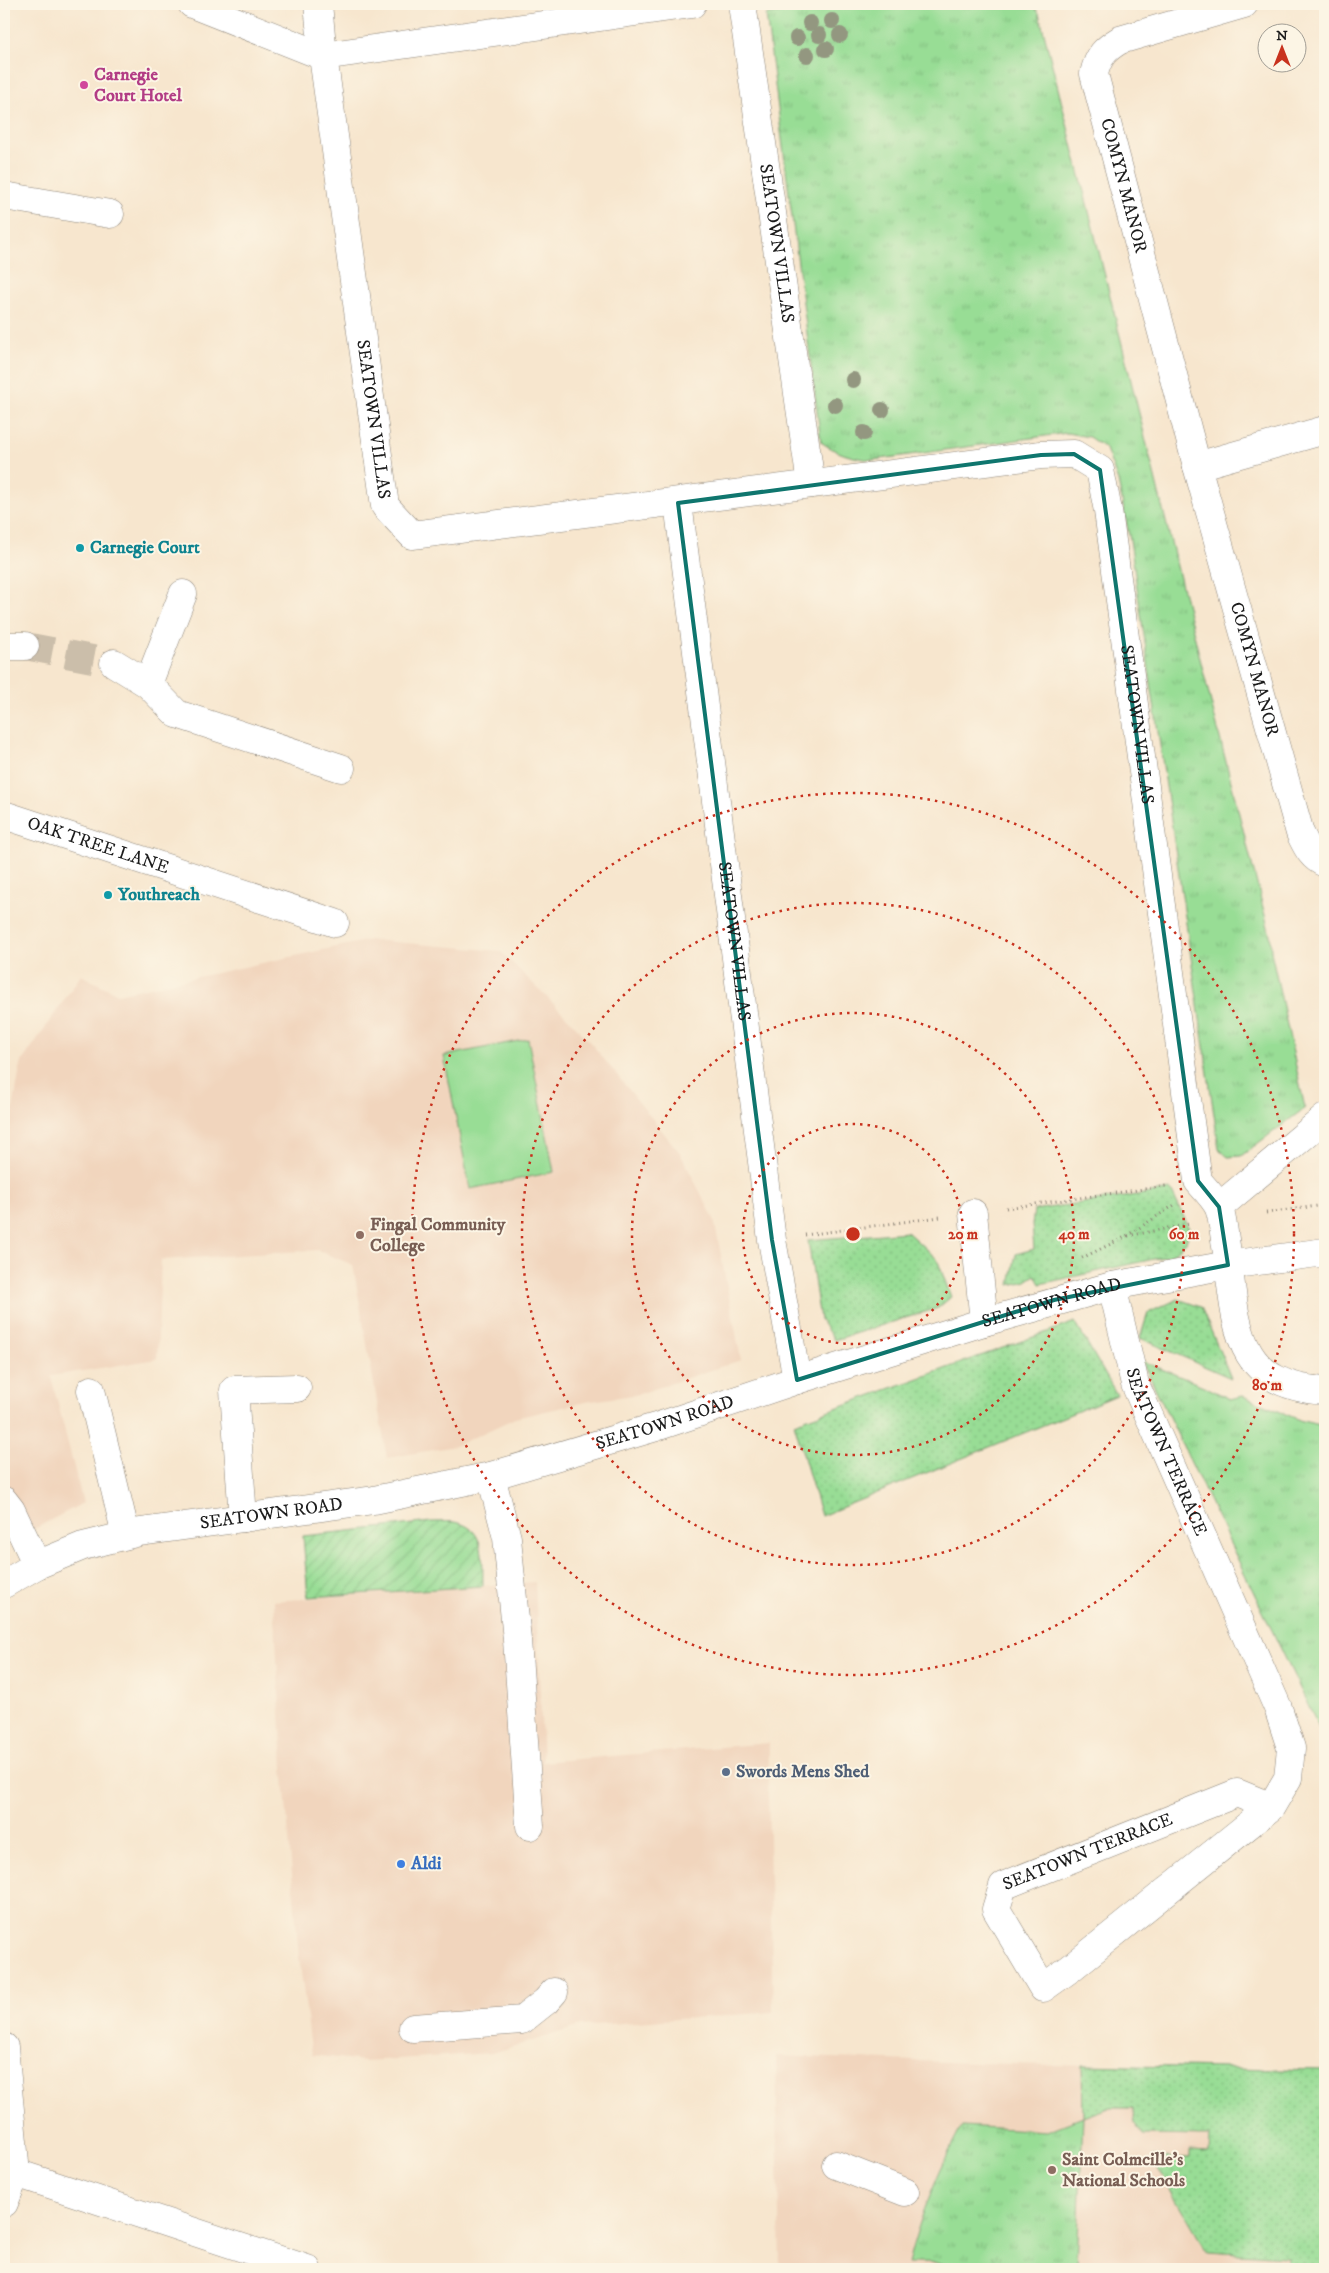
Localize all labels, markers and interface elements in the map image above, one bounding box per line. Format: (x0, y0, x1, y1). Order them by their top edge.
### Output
north arrow (1256, 22, 1306, 72)
text: N (1276, 27, 1288, 45)
place label: Carnegie Court Hotel (94, 64, 183, 107)
marker: Carnegie Court Hotel (78, 79, 90, 91)
street label: COMYN MANOR (1095, 116, 1152, 255)
street label: SEATOWN VILLAS (754, 163, 799, 325)
street label: SEATOWN VILLAS (351, 338, 395, 500)
place label: Carnegie Court (90, 537, 200, 559)
marker: Carnegie Court (74, 542, 86, 554)
street label: COMYN MANOR (1225, 600, 1283, 739)
street label: SEATOWN VILLAS (1115, 644, 1158, 806)
street label: OAK TREE LANE (24, 812, 172, 879)
street label: SEATOWN VILLAS (713, 860, 755, 1022)
place label: Youthreach (117, 884, 200, 906)
marker: Youthreach (102, 889, 114, 901)
place label: Fingal Community College (370, 1214, 506, 1257)
centre of rings (844, 1225, 862, 1243)
text: 20 m (948, 1225, 979, 1244)
text: 40 m (1057, 1225, 1090, 1244)
text: 60 m (1169, 1225, 1200, 1244)
marker: Fingal Community College (354, 1229, 366, 1241)
street label: SEATOWN ROAD (979, 1274, 1123, 1333)
street label: SEATOWN TERRACE (1121, 1366, 1212, 1539)
text: 80 m (1252, 1376, 1283, 1395)
street label: SEATOWN ROAD (593, 1391, 737, 1455)
street label: SEATOWN ROAD (198, 1493, 344, 1535)
place label: Swords Mens Shed (736, 1761, 870, 1783)
marker: Swords Mens Shed (720, 1766, 732, 1778)
street label: SEATOWN TERRACE (1000, 1809, 1176, 1896)
place label: Aldi (410, 1853, 442, 1875)
marker: Aldi (395, 1858, 407, 1870)
place label: Saint Colmcille's National Schools (1062, 2149, 1185, 2192)
marker: Saint Colmcille's National Schools (1046, 2164, 1058, 2176)

